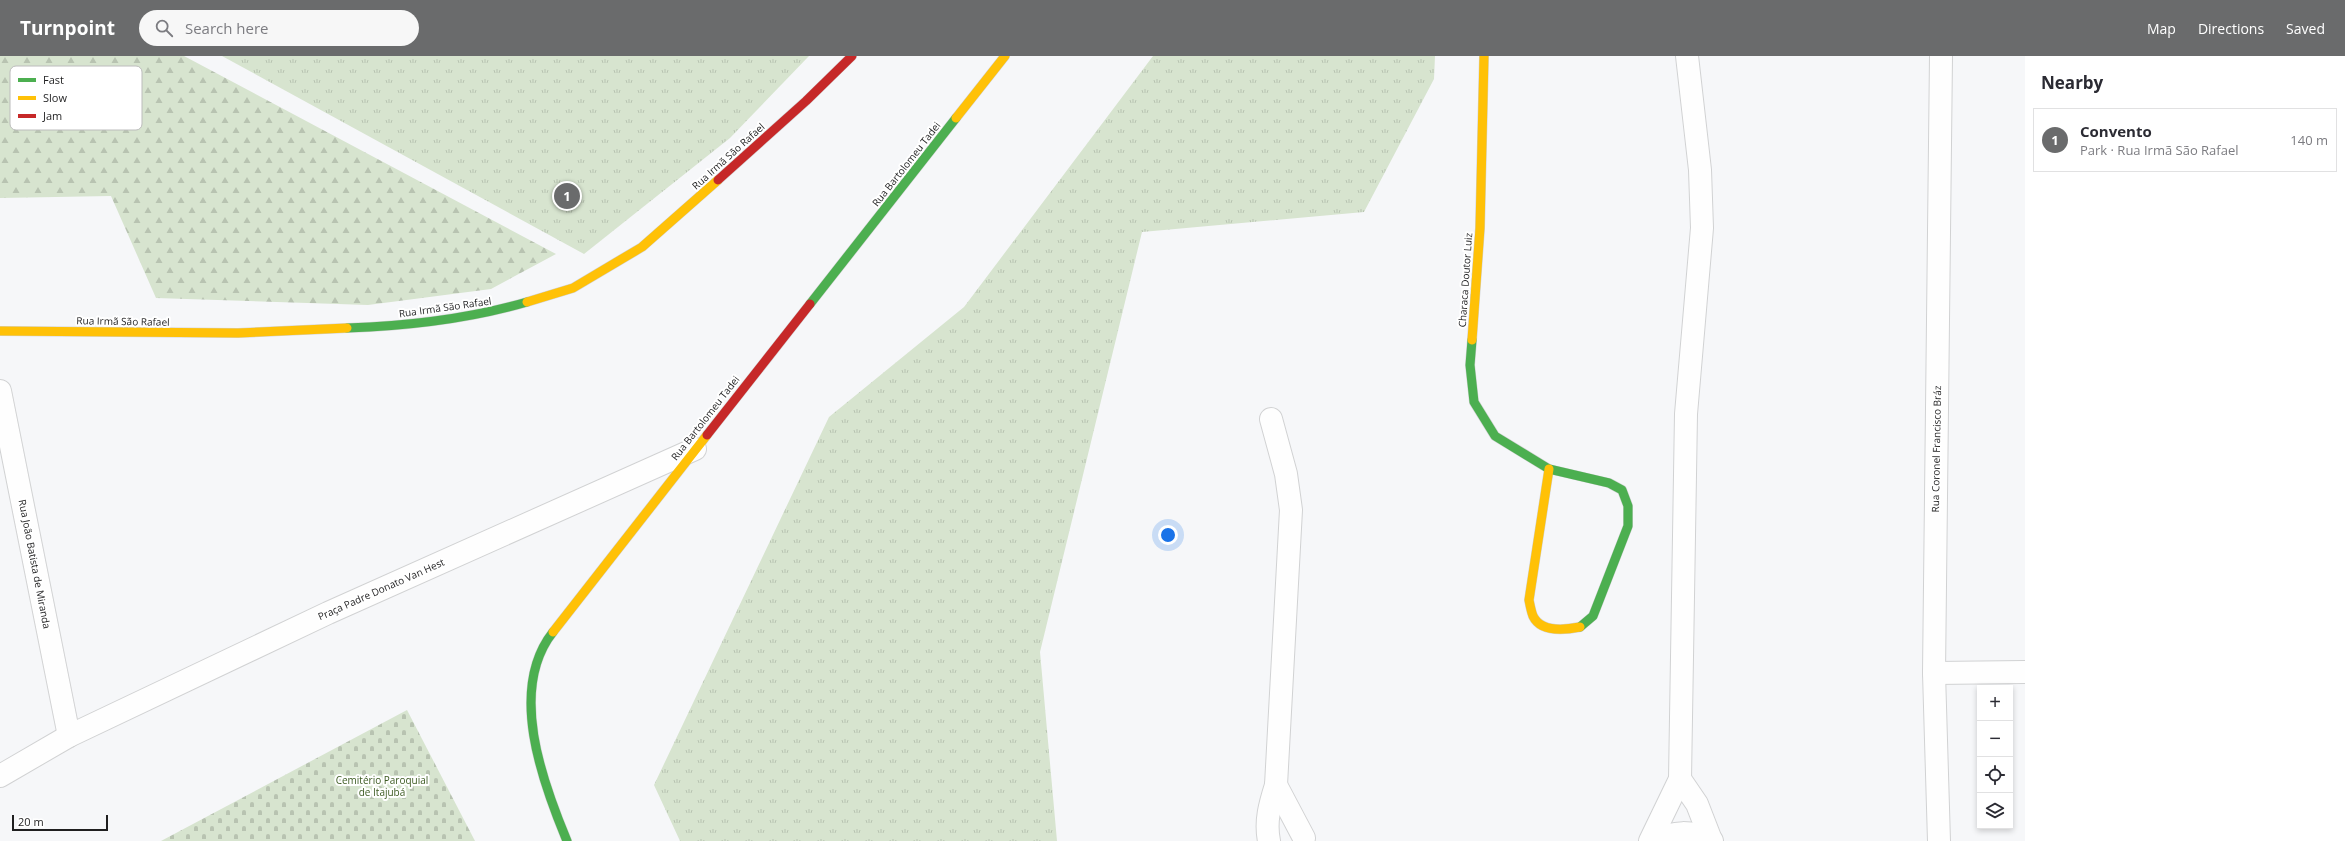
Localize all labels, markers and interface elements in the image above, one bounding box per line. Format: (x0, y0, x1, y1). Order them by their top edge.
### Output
search box (139, 10, 419, 46)
text: Turnpoint (20, 15, 115, 41)
icon: search (153, 17, 175, 39)
text: Search here (185, 18, 269, 38)
text: Map (2147, 19, 2176, 38)
text: Directions (2198, 19, 2264, 38)
text: Saved (2286, 19, 2325, 38)
legend (10, 66, 142, 130)
text: Nearby (2041, 71, 2103, 94)
text: Fast (43, 72, 64, 87)
text: Slow (43, 90, 67, 105)
text: Jam (42, 108, 62, 123)
street label: Rua Bartolomeu Tadei (869, 119, 943, 209)
street label: Rua Irmã São Rafael (689, 120, 767, 192)
text: Convento (2080, 121, 2152, 141)
text: 1 (2051, 131, 2059, 149)
text: 140 m (2290, 131, 2328, 149)
text: Park · Rua Irmã São Rafael (2080, 141, 2239, 159)
pin: 1 (554, 181, 580, 211)
street label: Characa Doutor Luiz (1455, 232, 1475, 328)
street label: Rua Irmã São Rafael (398, 294, 492, 320)
street label: Rua Irmã São Rafael (76, 313, 170, 329)
street label: Rua Bartolomeu Tadei (668, 373, 742, 463)
street label: Rua Coronel Francisco Bráz (1928, 385, 1944, 513)
street label: Rua João Batista de Miranda (16, 498, 54, 630)
your location (1158, 525, 1178, 545)
street label: Praça Padre Donato Van Hest (315, 555, 447, 623)
map controls (1977, 685, 2013, 829)
button: + (1977, 685, 2013, 721)
button: − (1977, 721, 2013, 757)
button: locate (1977, 757, 2013, 793)
park label: Cemitério Paroquial de Itajubá (336, 773, 428, 799)
button: layers (1977, 793, 2013, 829)
scale bar (12, 813, 108, 832)
text: 20 m (18, 814, 44, 829)

